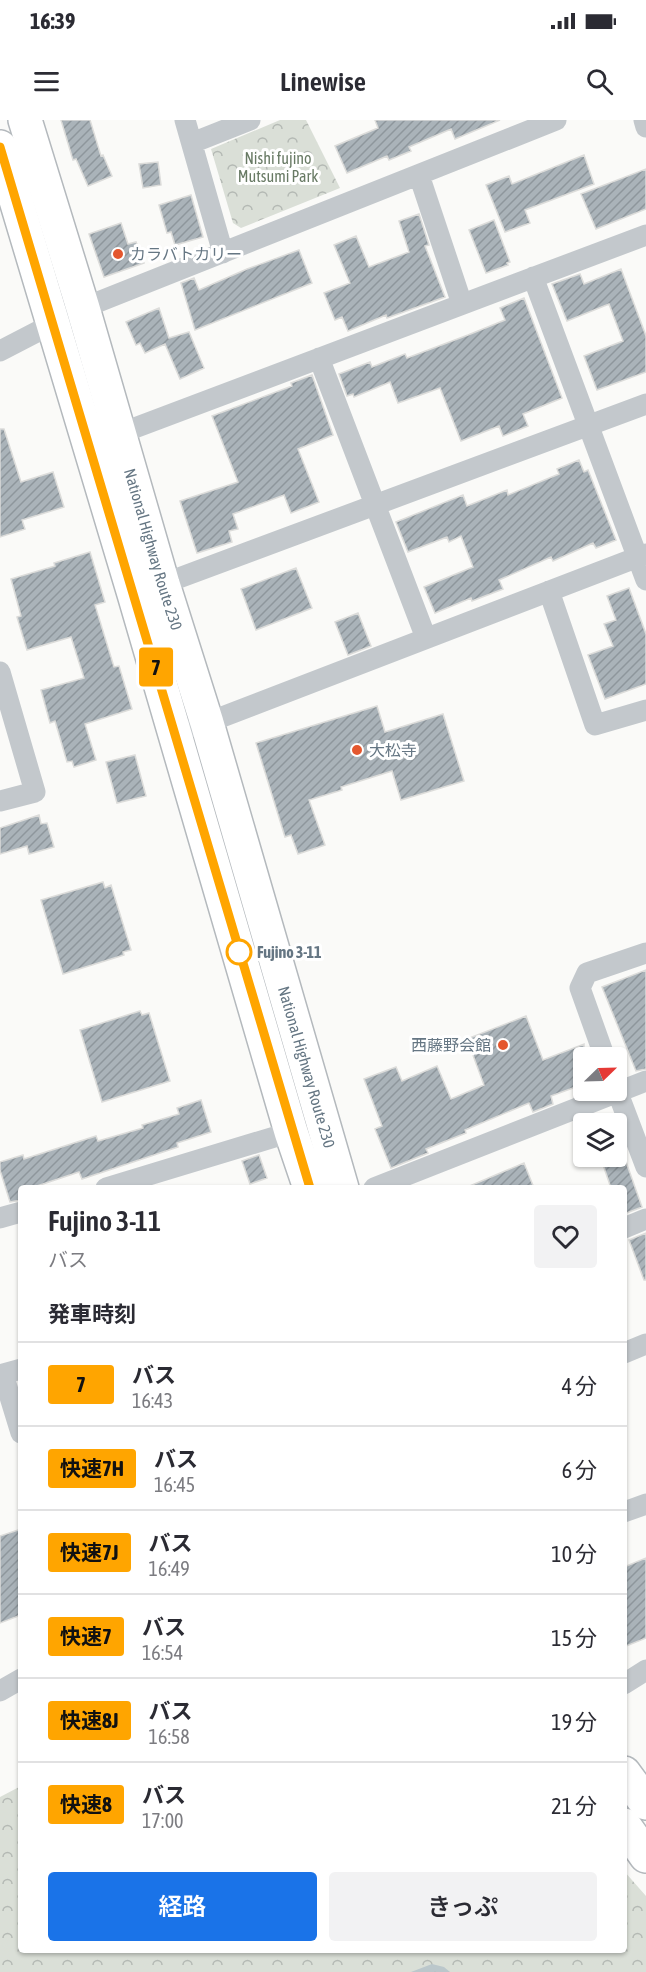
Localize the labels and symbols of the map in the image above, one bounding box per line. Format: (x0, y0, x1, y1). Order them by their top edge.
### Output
park label: Nishi fujino Mutsumi Park (238, 149, 318, 185)
place label: カラバトカリー (130, 245, 242, 263)
marker: カラバトカリー (111, 247, 125, 261)
street label: National Highway Route 230 (121, 466, 186, 632)
line badge: 7 (136, 648, 176, 686)
place label: 大松寺 (369, 741, 417, 759)
marker: 大松寺 (350, 743, 364, 757)
marker: Fujino 3-11 (226, 939, 252, 965)
place label: Fujino 3-11 (257, 943, 322, 961)
street label: National Highway Route 230 (275, 984, 339, 1150)
place label: 西藤野会館 (411, 1036, 491, 1054)
marker: 西藤野会館 (496, 1038, 510, 1052)
north arrow (573, 1047, 627, 1101)

